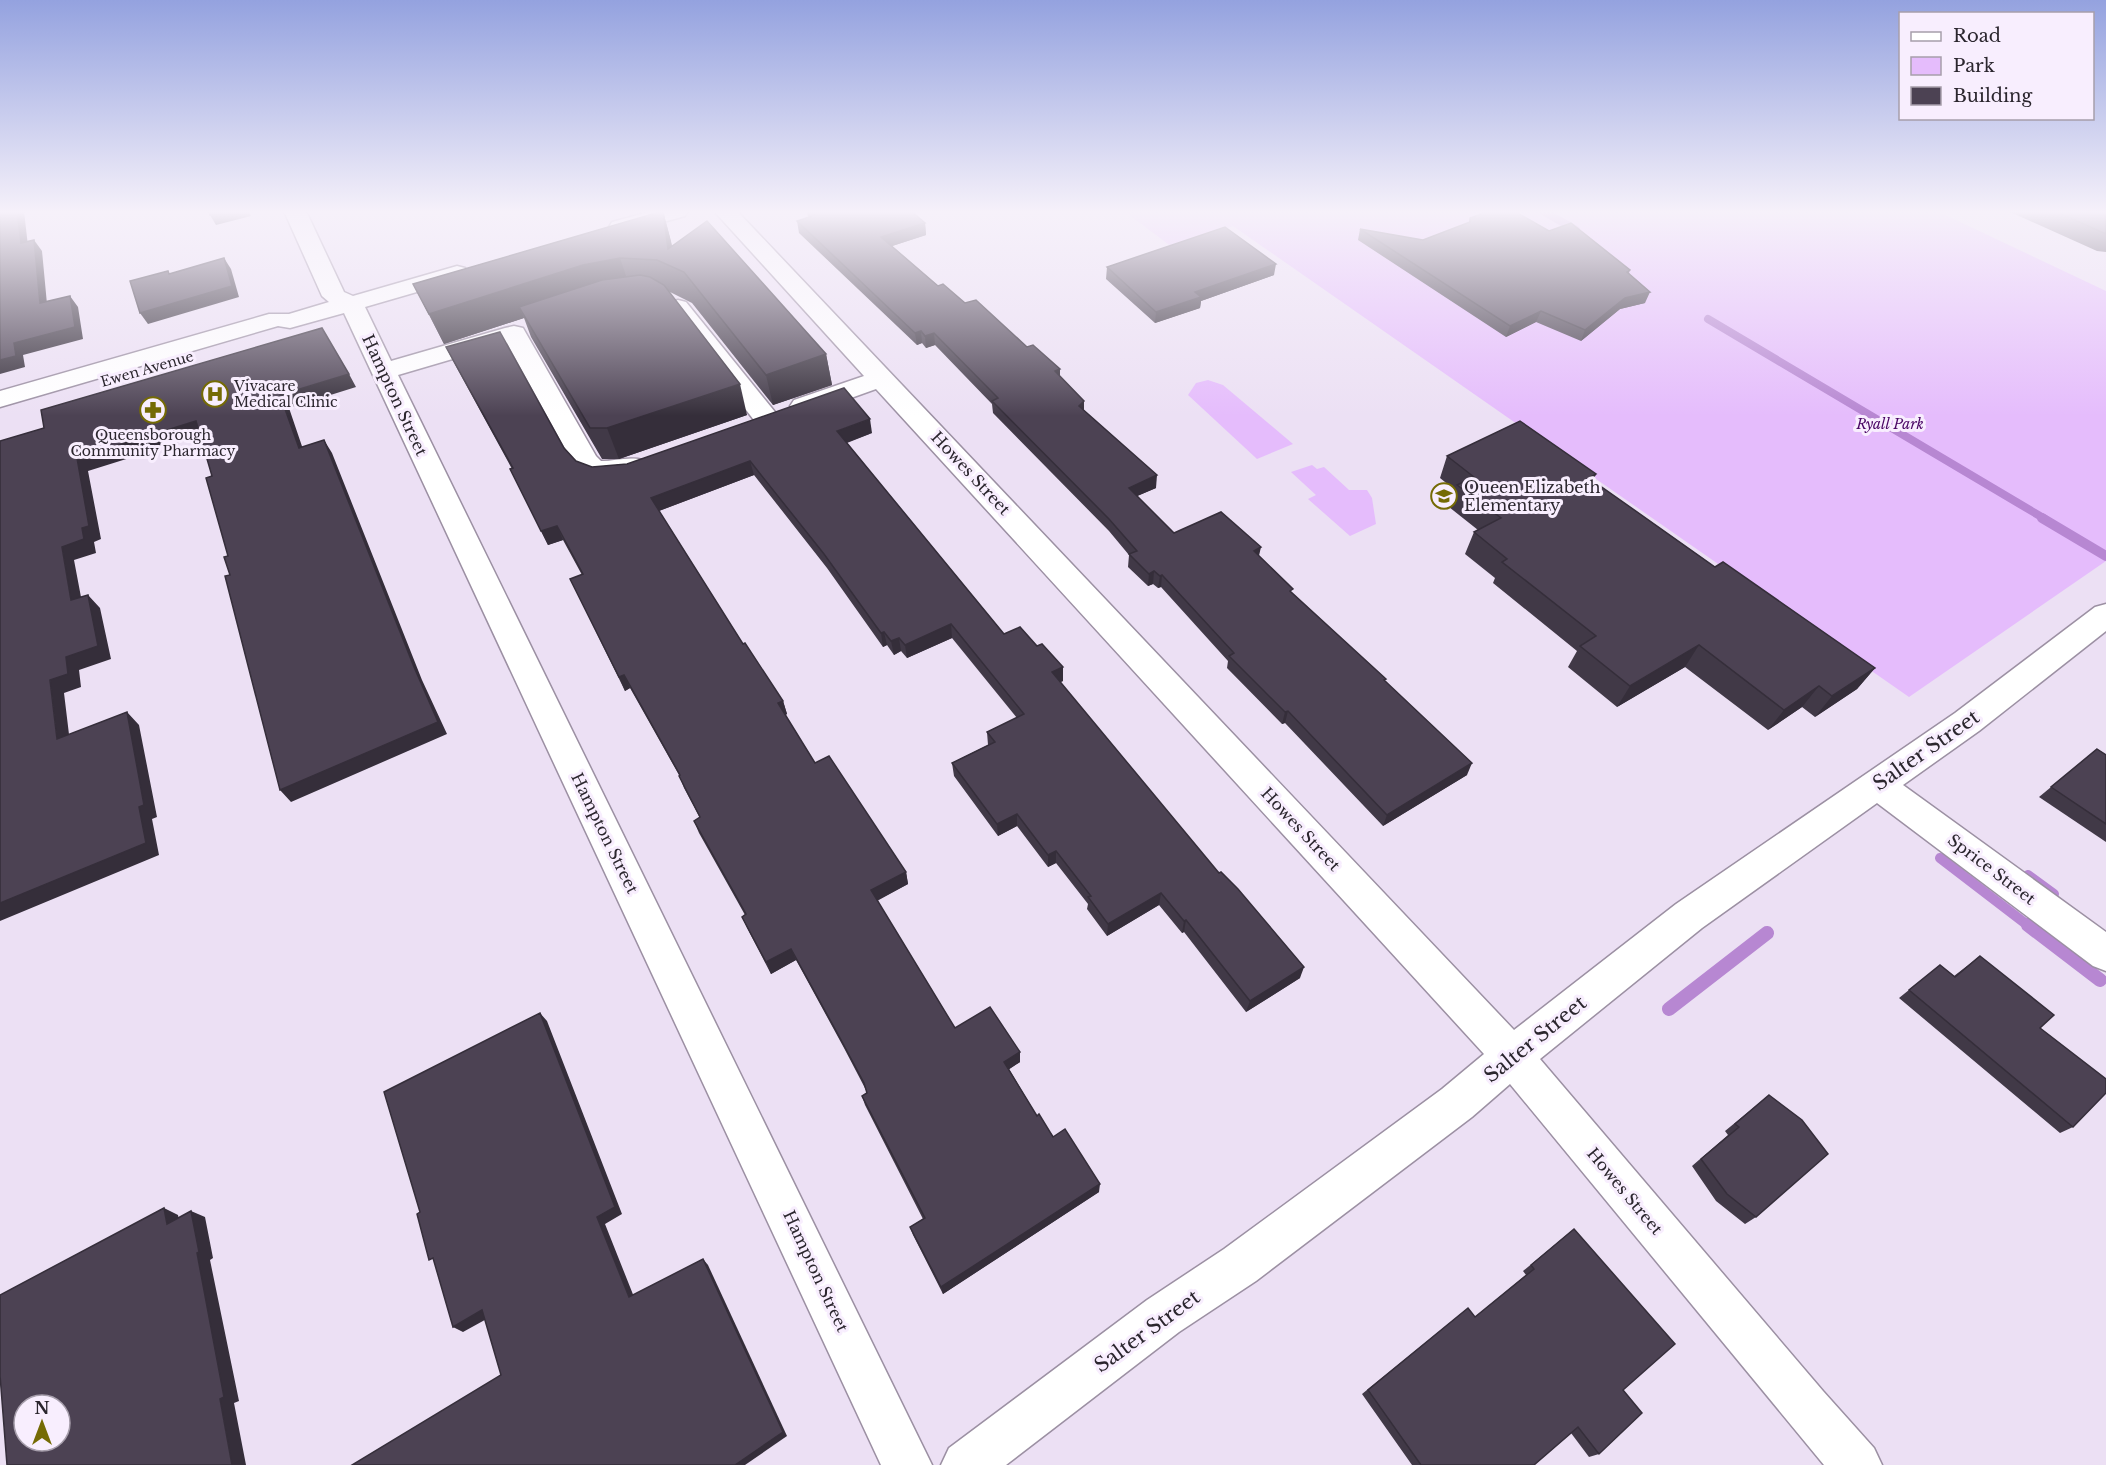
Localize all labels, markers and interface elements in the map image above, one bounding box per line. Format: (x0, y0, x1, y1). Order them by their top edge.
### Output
legend (1899, 12, 2094, 120)
text: Road (1953, 25, 2001, 47)
text: Park (1953, 55, 1995, 77)
text: Building (1953, 85, 2032, 107)
street label: Hampton Street (358, 331, 432, 459)
street label: Ewen Avenue (98, 347, 196, 391)
place label: Vivacare Medical Clinic (233, 377, 338, 411)
hospital icon: Vivacare Medical Clinic (200, 379, 230, 409)
pharmacy icon: Queensborough Community Pharmacy (138, 395, 168, 425)
park label: Ryall Park (1855, 415, 1924, 433)
place label: Queensborough Community Pharmacy (71, 426, 236, 460)
street label: Howes Street (927, 427, 1015, 519)
place label: Queen Elizabeth Elementary (1464, 477, 1601, 515)
school or university icon: Queen Elizabeth Elementary (1429, 481, 1459, 511)
street label: Salter Street (1868, 704, 1984, 796)
street label: Hampton Street (567, 769, 643, 897)
street label: Howes Street (1257, 783, 1345, 875)
street label: Sprice Street (1944, 830, 2040, 908)
street label: Salter Street (1479, 990, 1591, 1087)
street label: Howes Street (1583, 1144, 1667, 1238)
street label: Hampton Street (779, 1207, 853, 1335)
street label: Salter Street (1090, 1284, 1205, 1377)
north arrow (12, 1393, 72, 1453)
text: N (34, 1398, 50, 1418)

